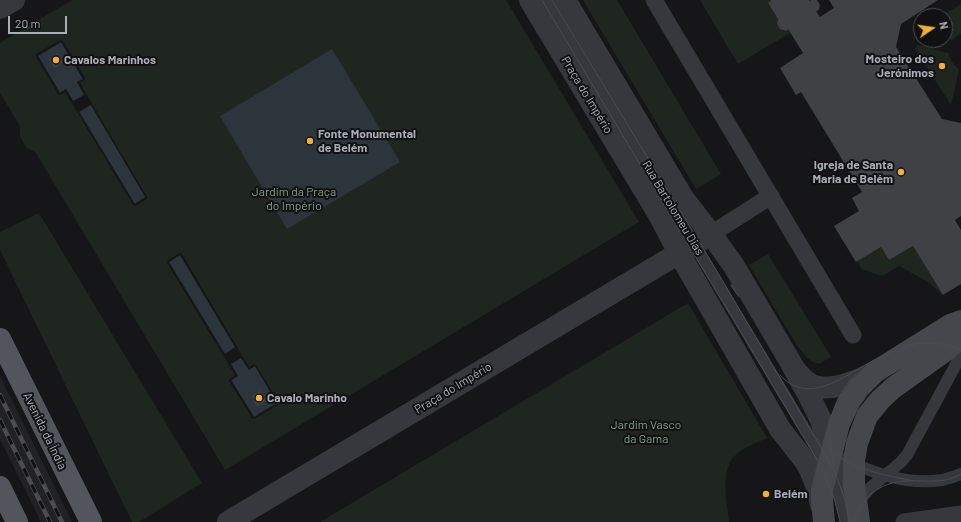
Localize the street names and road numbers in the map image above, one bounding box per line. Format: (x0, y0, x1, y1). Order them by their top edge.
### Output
street label: Praça do Império (558, 54, 616, 136)
street label: Rua Bartolomeu Dias (639, 158, 707, 258)
street label: Praça do Império (412, 359, 494, 417)
street label: Avenida da Índia (20, 390, 70, 472)

